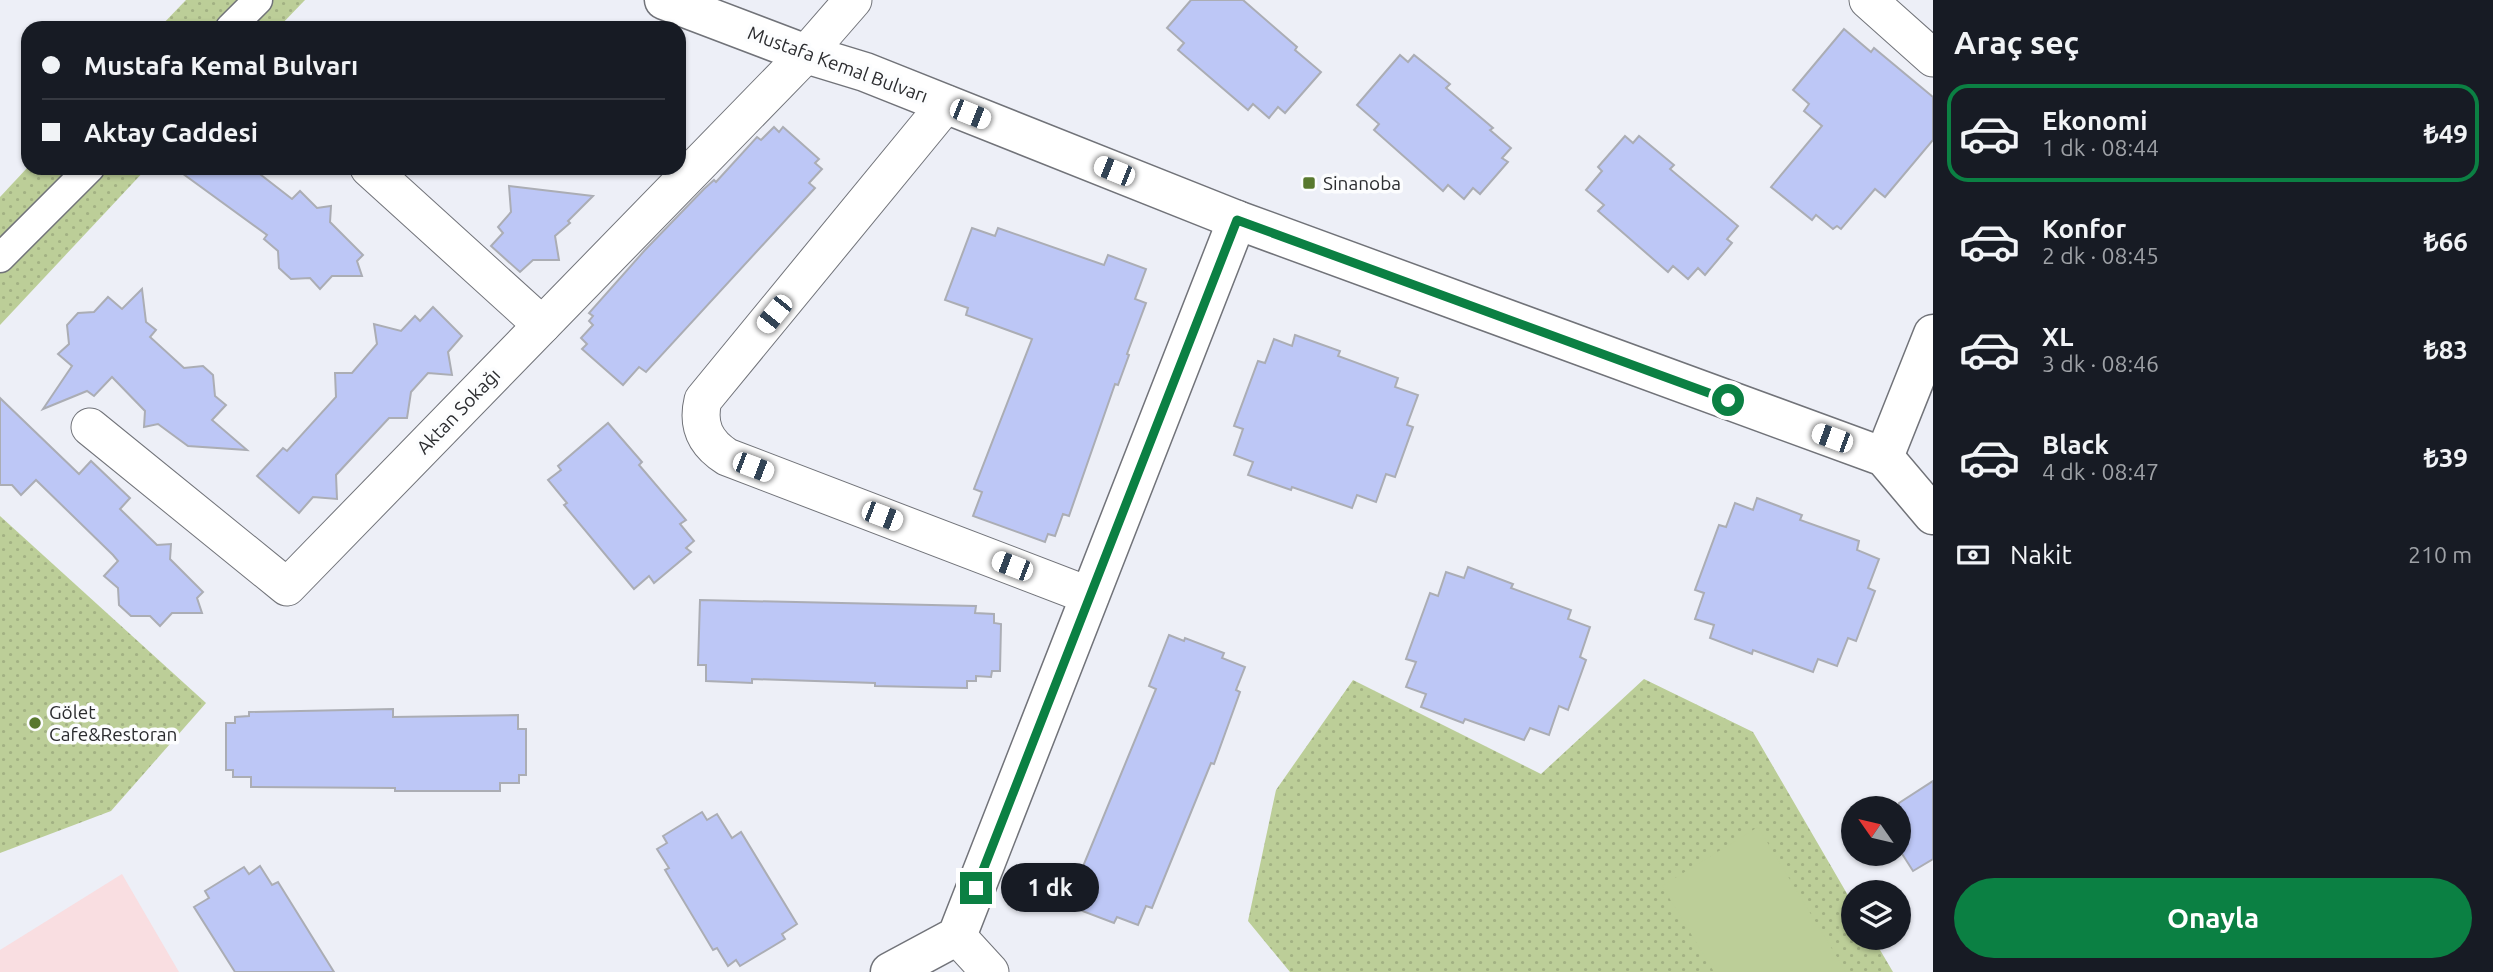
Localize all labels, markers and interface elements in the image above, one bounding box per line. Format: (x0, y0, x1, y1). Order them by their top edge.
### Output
street label: Mustafa Kemal Bulvarı (745, 21, 931, 107)
text: Araç seç (1954, 24, 2079, 60)
text: Mustafa Kemal Bulvarı (84, 51, 358, 80)
car (947, 96, 994, 132)
icon: car (1958, 102, 2021, 165)
text: Ekonomi (2042, 106, 2147, 135)
text: Aktay Caddesi (84, 118, 258, 147)
text: ₺49 (2424, 119, 2468, 148)
text: 1 dk · 08:44 (2042, 135, 2159, 160)
car (1091, 153, 1138, 189)
place label: Sinanoba (1323, 172, 1401, 194)
marker: Sinanoba (1301, 175, 1317, 191)
icon: car (1958, 210, 2021, 273)
text: Konfor (2042, 214, 2126, 243)
text: ₺66 (2424, 227, 2468, 256)
text: 2 dk · 08:45 (2042, 243, 2159, 268)
car (753, 291, 796, 337)
icon: car (1958, 318, 2021, 381)
text: XL (2042, 322, 2073, 351)
text: ₺83 (2424, 335, 2468, 364)
text: 3 dk · 08:46 (2042, 351, 2159, 376)
street label: Aktan Sokağı (412, 364, 504, 458)
route start (1712, 384, 1744, 416)
car (1809, 421, 1856, 455)
icon: car (1958, 426, 2021, 489)
text: Black (2042, 430, 2109, 459)
text: ₺39 (2424, 443, 2468, 472)
car (730, 450, 777, 484)
text: 4 dk · 08:47 (2042, 459, 2159, 484)
car (859, 499, 906, 533)
icon: cash (1954, 536, 1992, 574)
text: Nakit (2010, 540, 2072, 569)
text: 210 m (2408, 542, 2472, 567)
car (989, 549, 1036, 583)
place label: Gölet Cafe&Restoran (49, 701, 177, 745)
marker: Gölet Cafe&Restoran (27, 715, 43, 731)
north arrow (1841, 796, 1911, 866)
map controls (1841, 796, 1911, 950)
callout: 1 dk (1000, 864, 1098, 912)
route end (960, 872, 992, 904)
text: 1 dk (1027, 875, 1073, 900)
button: Onayla (1954, 878, 2472, 958)
button: layers (1841, 880, 1911, 950)

